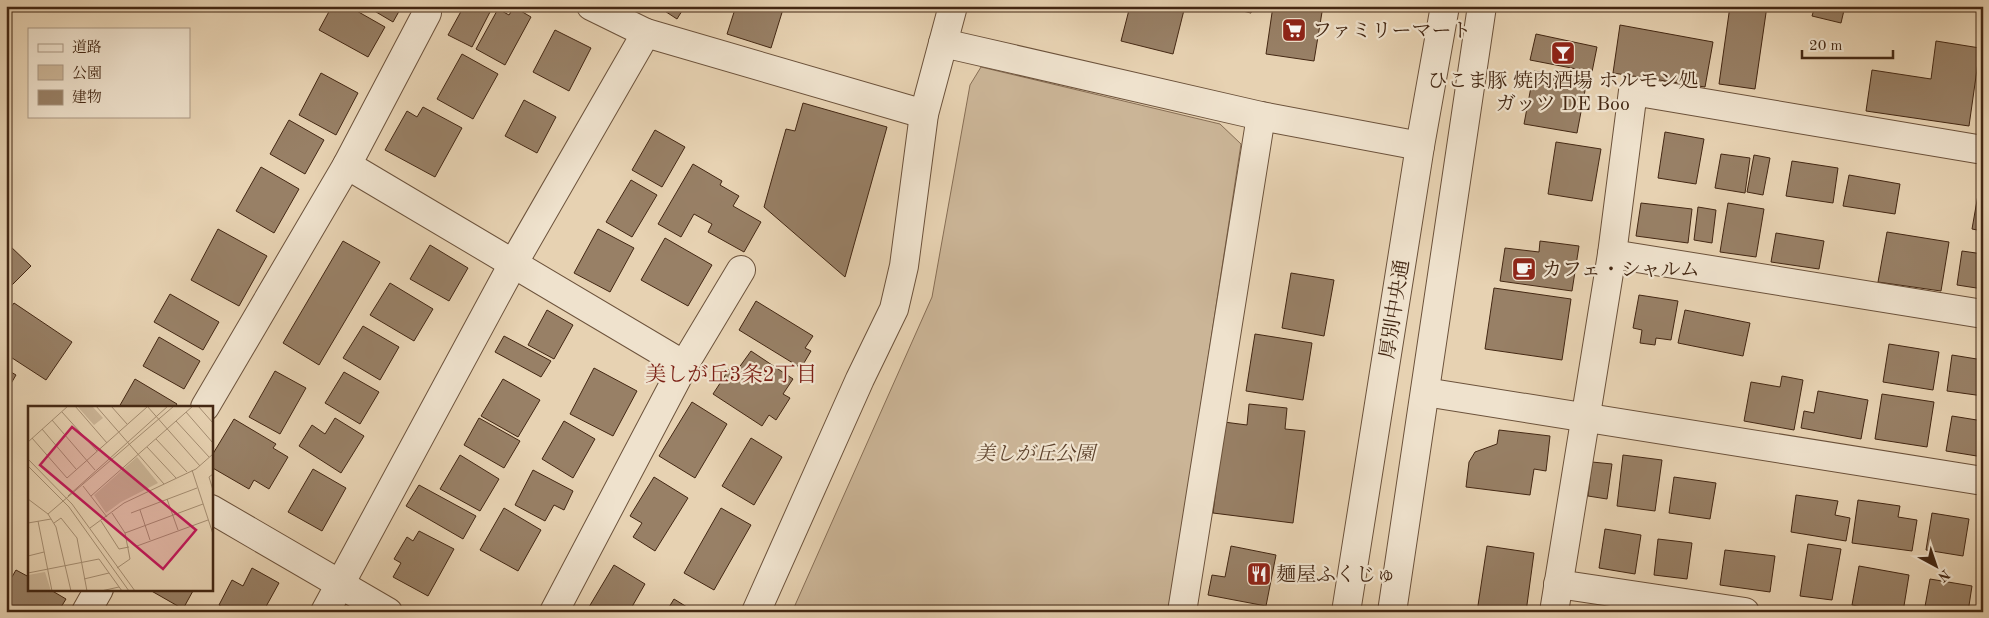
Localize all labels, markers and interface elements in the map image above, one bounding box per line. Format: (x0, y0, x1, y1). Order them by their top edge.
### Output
supermarket icon: ファミリーマート (1281, 17, 1307, 43)
place label: ファミリーマート (1312, 21, 1472, 42)
legend (28, 28, 190, 118)
scale bar (1802, 28, 1893, 60)
text: 道路 (72, 39, 102, 56)
text: 20 m (1809, 39, 1843, 54)
bar icon: ひこま豚 焼肉酒場 ホルモン処 ガッツ DE Boo (1550, 40, 1576, 66)
text: 公園 (72, 65, 102, 82)
place label: ひこま豚 焼肉酒場 ホルモン処 ガッツ DE Boo (1427, 70, 1699, 115)
text: 建物 (72, 89, 102, 106)
cafe icon: カフェ・シャルム (1511, 256, 1537, 282)
street label: 厚別中央通 (1376, 258, 1414, 360)
place label: カフェ・シャルム (1542, 260, 1700, 281)
district label: 美しが丘3条2丁目 (645, 363, 817, 386)
inset map (28, 406, 212, 590)
park label: 美しが丘公園 (975, 443, 1098, 465)
north arrow (1912, 540, 1962, 590)
restaurant icon: 麺屋ふくじゅ (1246, 561, 1272, 587)
place label: 麺屋ふくじゅ (1276, 564, 1396, 586)
text: N (1935, 566, 1952, 584)

